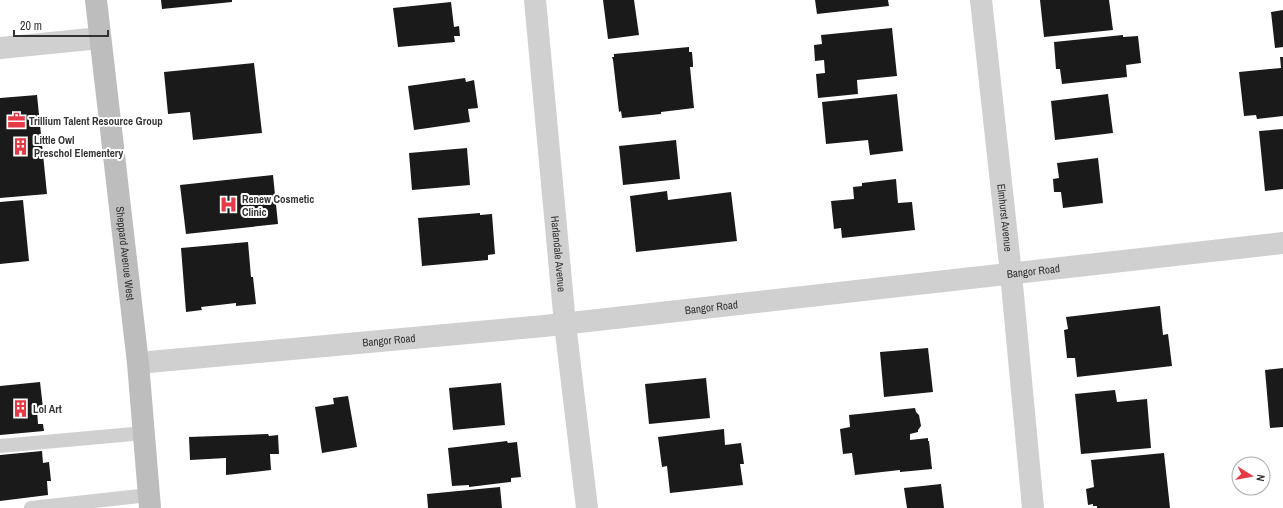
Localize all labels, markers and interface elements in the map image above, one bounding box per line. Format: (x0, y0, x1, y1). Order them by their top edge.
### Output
scale bar (14, 12, 108, 38)
text: 20 m (20, 18, 42, 34)
office icon: Trillium Talent Resource Group (6, 111, 26, 131)
place label: Trillium Talent Resource Group (29, 114, 163, 128)
place label: Little Owl Preschol Elementery (34, 133, 123, 160)
building icon: Little Owl Preschol Elementery (11, 136, 31, 156)
street label: Elmhurst Avenue (994, 183, 1016, 252)
place label: Renew Cosmetic Clinic (242, 192, 314, 219)
hospital icon: Renew Cosmetic Clinic (219, 195, 239, 215)
street label: Sheppard Avenue West (113, 205, 138, 302)
street label: Harlandale Avenue (548, 215, 569, 293)
street label: Bangor Road (1006, 261, 1061, 281)
street label: Bangor Road (684, 297, 739, 317)
street label: Bangor Road (362, 331, 416, 350)
building icon: Lol Art (10, 399, 30, 419)
place label: Lol Art (33, 402, 62, 416)
north arrow (1231, 456, 1271, 496)
text: N (1253, 473, 1268, 482)

